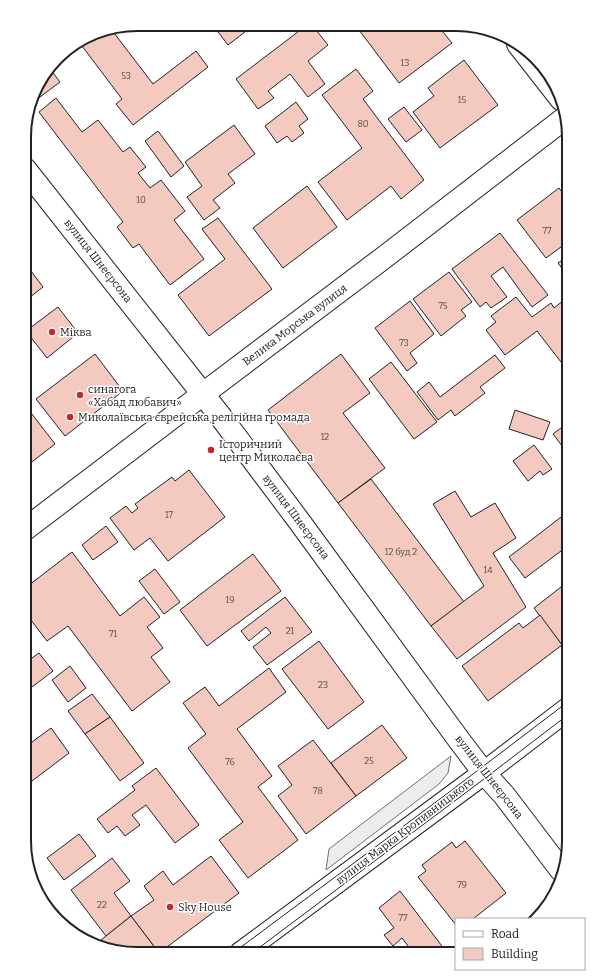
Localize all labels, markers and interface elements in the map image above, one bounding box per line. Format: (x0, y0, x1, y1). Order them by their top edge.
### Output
house number: 13 (401, 58, 409, 68)
house number: 53 (121, 71, 131, 81)
house number: 15 (458, 95, 466, 105)
house number: 80 (357, 119, 369, 129)
house number: 10 (136, 195, 146, 205)
street label: вулиця Шнеєрсона (61, 217, 135, 305)
house number: 77 (542, 226, 552, 236)
street label: Велика Морська вулиця (240, 281, 350, 369)
house number: 75 (438, 301, 448, 311)
place label: Міква (60, 326, 92, 339)
marker: Міква (47, 327, 57, 337)
house number: 73 (399, 338, 409, 348)
place label: синагога «Хабад любавич» (88, 383, 182, 409)
marker: синагога «Хабад любавич» (75, 390, 85, 400)
place label: Миколаївська єврейська релігійна громада (78, 411, 310, 424)
marker: Миколаївська єврейська релігійна громада (65, 412, 75, 422)
house number: 12 (321, 432, 329, 442)
place label: Історичний центр Миколаєва (219, 438, 313, 464)
marker: Історичний центр Миколаєва (206, 445, 216, 455)
street label: вулиця Шнеєрсона (260, 472, 332, 562)
house number: 17 (165, 510, 174, 520)
house number: 12 буд 2 (385, 547, 417, 557)
house number: 14 (484, 565, 493, 575)
house number: 19 (226, 595, 234, 605)
house number: 21 (286, 626, 295, 636)
house number: 71 (109, 629, 117, 639)
house number: 23 (318, 680, 328, 690)
street label: вулиця Шнеєрсона (452, 733, 526, 821)
house number: 25 (364, 756, 374, 766)
house number: 76 (225, 757, 235, 767)
street label: вулиця Марка Кропивницького (333, 775, 477, 887)
house number: 78 (313, 786, 323, 796)
house number: 79 (457, 880, 467, 890)
house number: 22 (97, 900, 107, 910)
place label: Sky House (178, 901, 232, 914)
marker: Sky House (165, 902, 175, 912)
house number: 77 (398, 913, 408, 923)
legend (455, 918, 585, 970)
text: Road (491, 927, 519, 941)
text: Building (491, 947, 538, 961)

